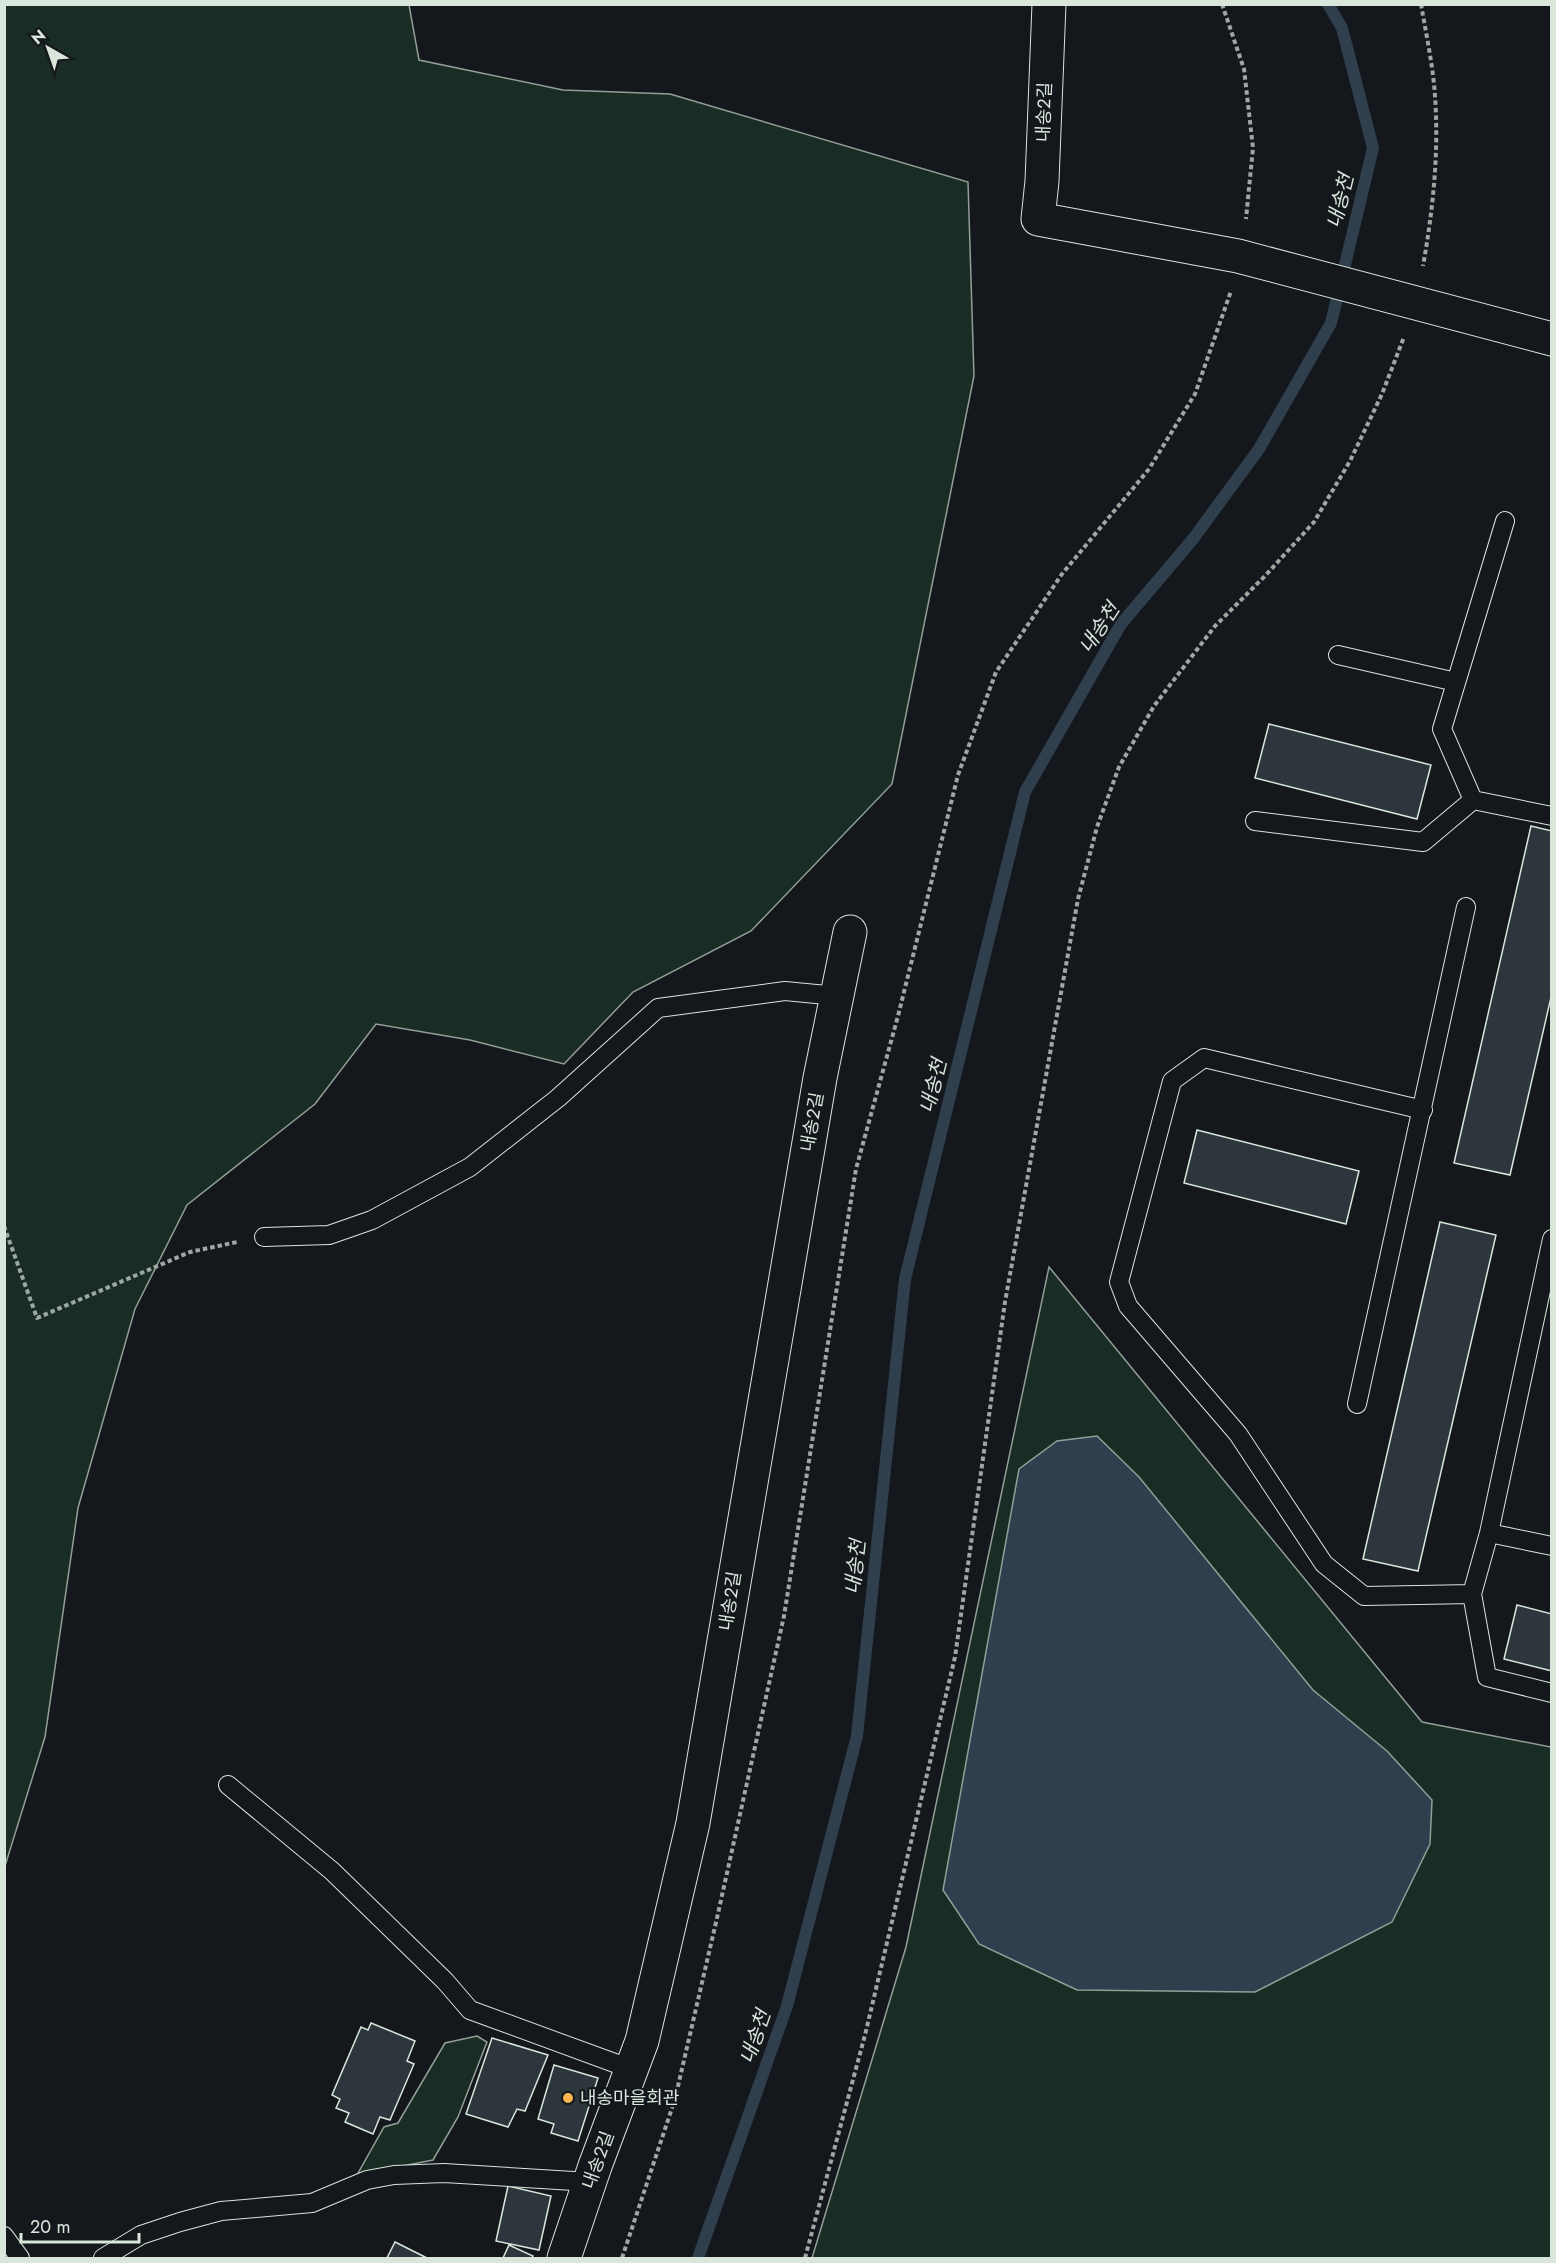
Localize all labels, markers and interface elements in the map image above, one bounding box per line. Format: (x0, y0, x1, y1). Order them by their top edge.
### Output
north arrow (18, 18, 78, 78)
text: N (26, 24, 51, 50)
street label: 내송2길 (1030, 82, 1058, 142)
water label: 내송천 (1320, 168, 1362, 231)
water label: 내송천 (1072, 595, 1128, 659)
water label: 내송천 (913, 1053, 955, 1116)
street label: 내송2길 (794, 1090, 830, 1154)
water label: 내송천 (838, 1536, 873, 1596)
street label: 내송2길 (712, 1569, 748, 1633)
water label: 내송천 (733, 2004, 779, 2068)
place label: 내송마을회관 (580, 2085, 680, 2111)
marker: 내송마을회관 (561, 2091, 575, 2105)
street label: 내송2길 (576, 2127, 620, 2193)
scale bar (21, 2206, 140, 2244)
text: 20 m (30, 2214, 70, 2240)

